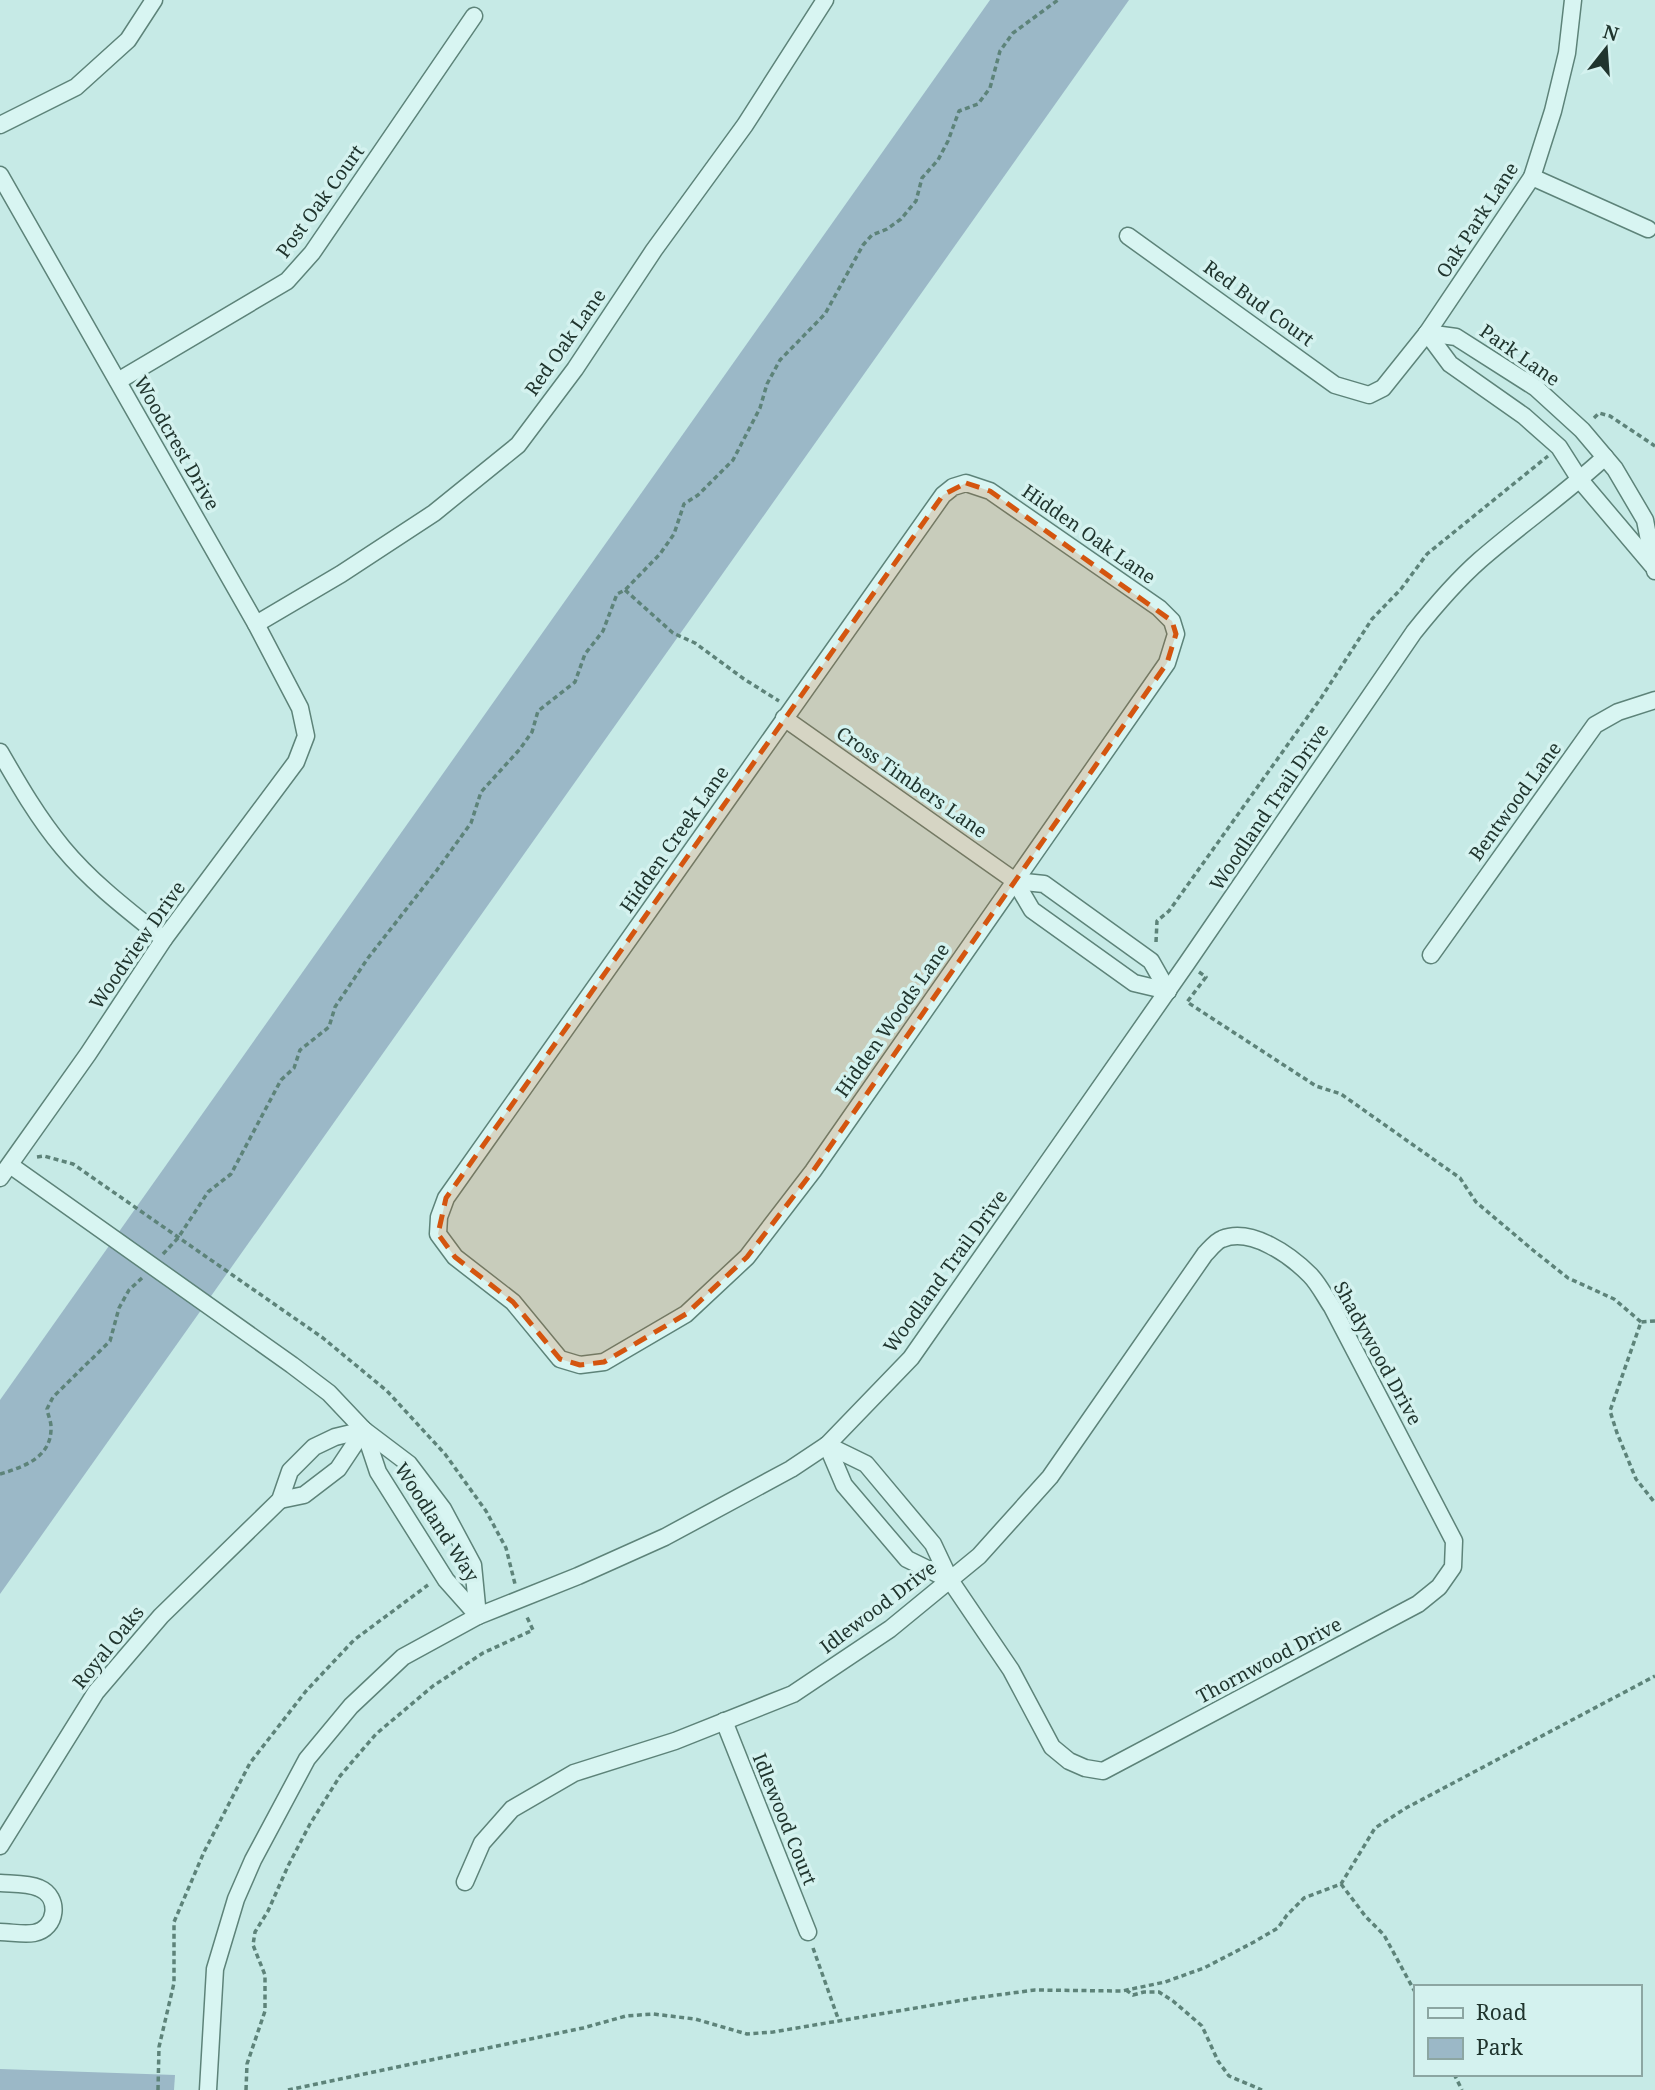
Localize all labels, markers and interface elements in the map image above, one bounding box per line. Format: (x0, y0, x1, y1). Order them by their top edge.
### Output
north arrow (1571, 14, 1641, 84)
text: N (1600, 18, 1622, 47)
street label: Post Oak Court (270, 139, 370, 263)
street label: Oak Park Lane (1430, 157, 1524, 283)
street label: Red Bud Court (1199, 254, 1320, 352)
street label: Red Oak Lane (518, 283, 612, 401)
street label: Park Lane (1475, 318, 1565, 392)
street label: Woodcrest Drive (128, 371, 226, 515)
street label: Hidden Oak Lane (1017, 478, 1161, 590)
street label: Woodland Trail Drive (1204, 719, 1334, 895)
street label: Cross Timbers Lane (831, 720, 993, 844)
street label: Bentwood Lane (1463, 736, 1567, 866)
street label: Hidden Creek Lane (614, 760, 734, 918)
street label: Woodview Drive (83, 876, 191, 1014)
street label: Hidden Woods Lane (829, 938, 955, 1102)
street label: Woodland Trail Drive (877, 1184, 1013, 1358)
street label: Shadywood Drive (1328, 1277, 1428, 1429)
street label: Woodland Way (389, 1457, 485, 1587)
street label: Idlewood Drive (814, 1555, 942, 1659)
street label: Royal Oaks (66, 1600, 150, 1694)
street label: Thornwood Drive (1192, 1611, 1346, 1709)
street label: Idlewood Court (747, 1749, 823, 1889)
legend (1414, 1985, 1641, 2076)
text: Road (1476, 1998, 1527, 2026)
text: Park (1476, 2033, 1523, 2061)

